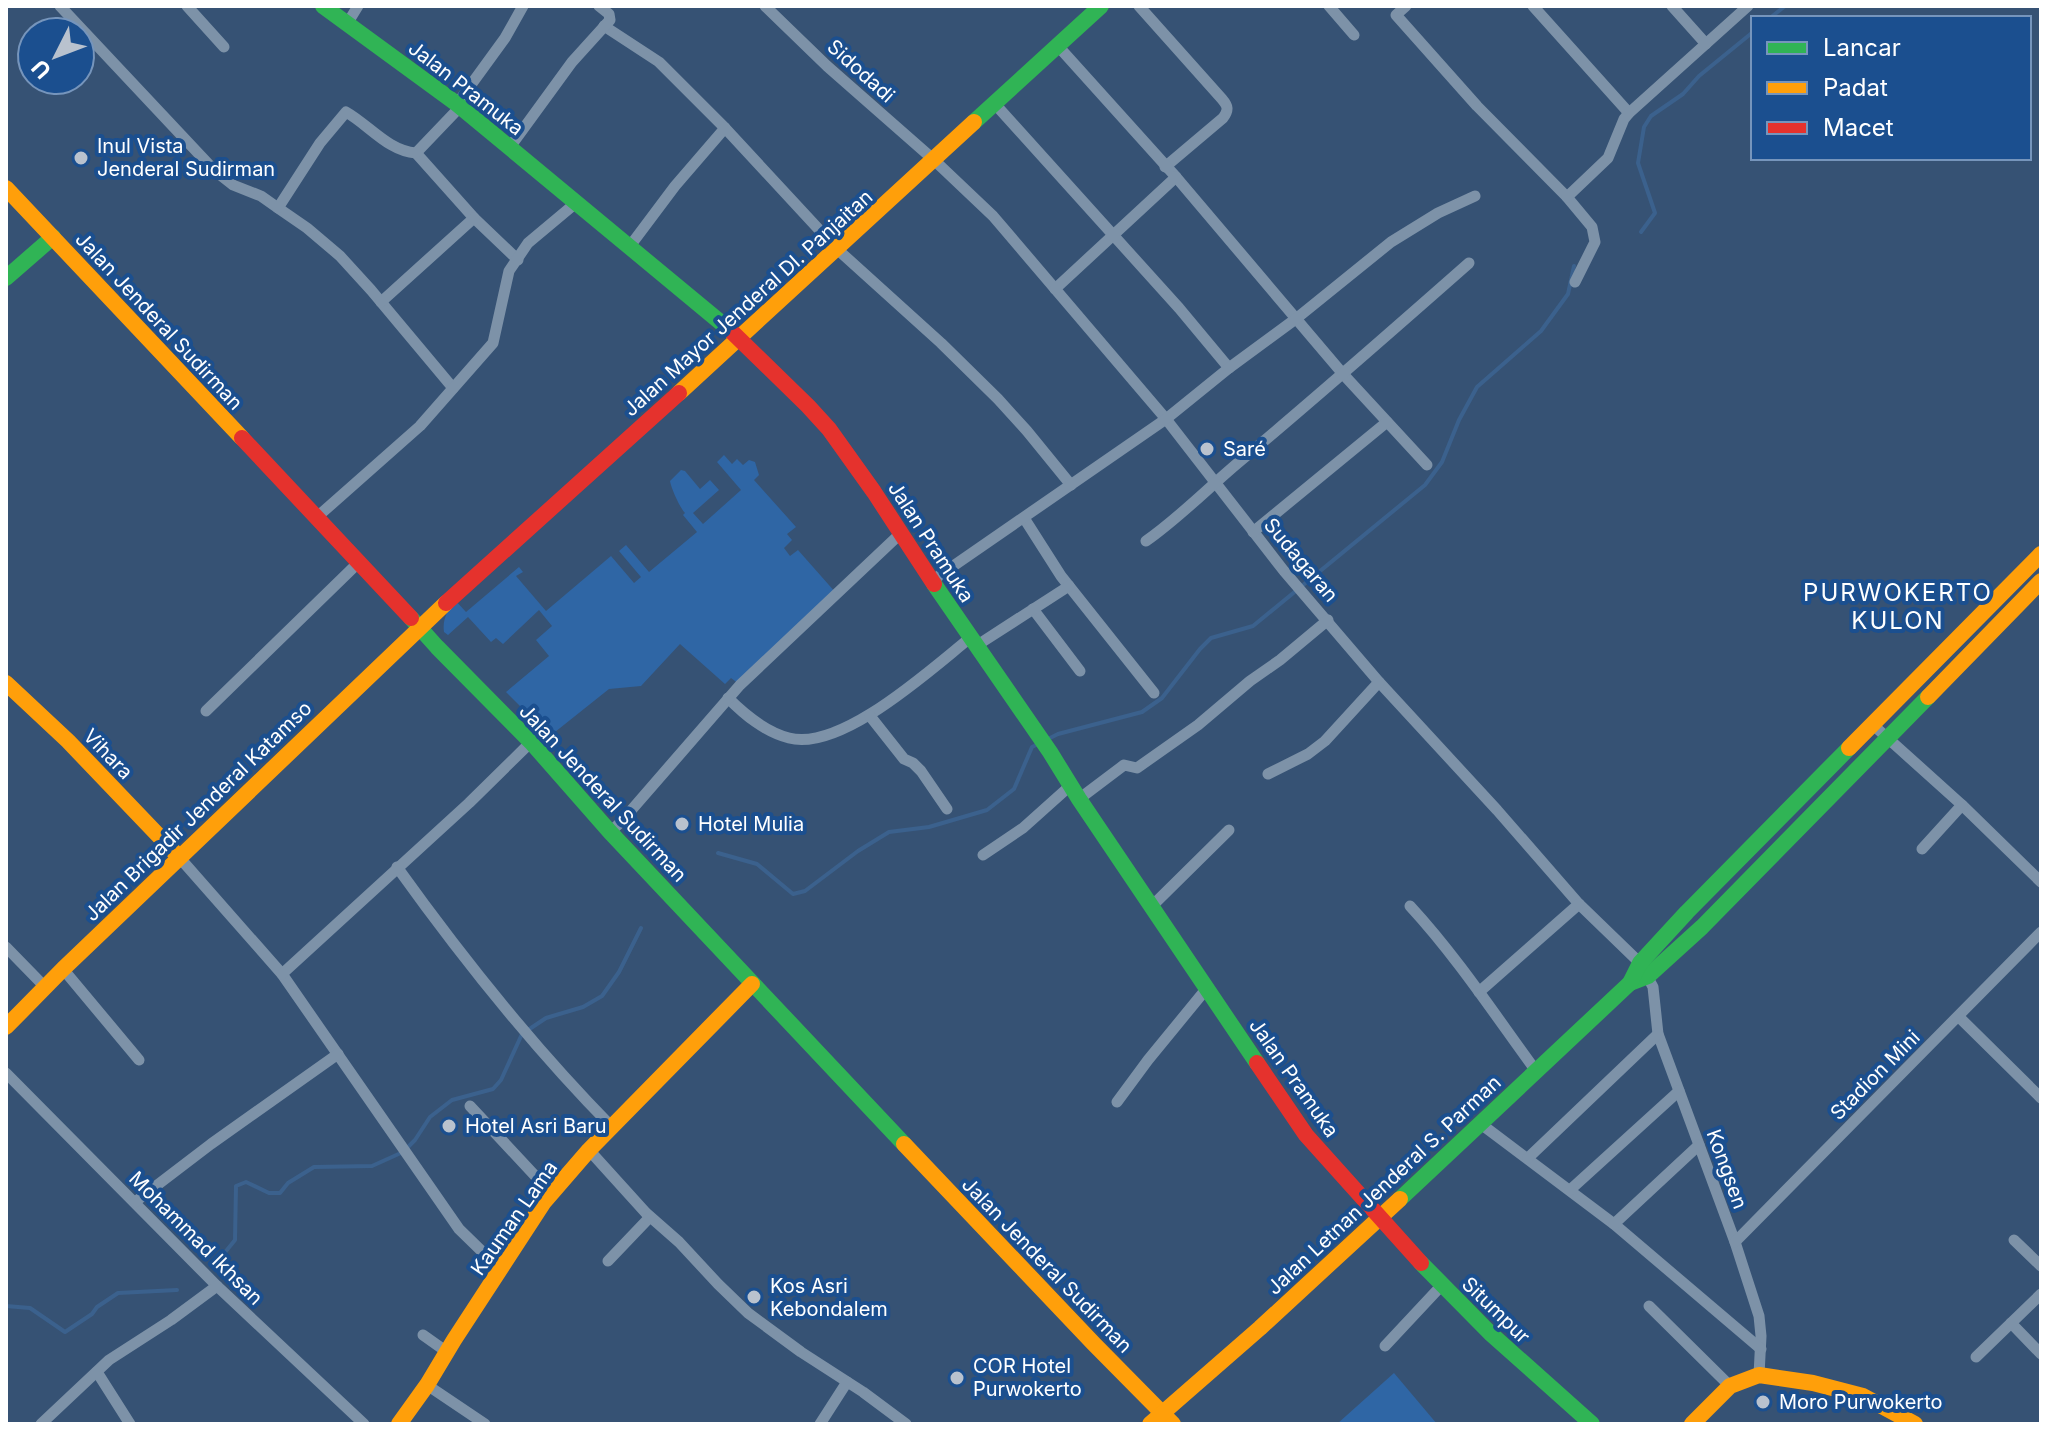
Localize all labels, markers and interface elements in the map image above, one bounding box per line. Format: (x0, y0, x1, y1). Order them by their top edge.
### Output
north arrow (16, 16, 96, 96)
legend (1751, 16, 2031, 160)
text: Lancar (1823, 33, 1901, 62)
street label: Sidodadi (822, 34, 900, 108)
street label: Jalan Pramuka (404, 36, 528, 140)
text: U (26, 55, 56, 84)
text: Padat (1823, 73, 1888, 102)
text: Macet (1823, 113, 1894, 142)
place label: Inul Vista Jenderal Sudirman (97, 134, 275, 181)
marker: Inul Vista Jenderal Sudirman (72, 149, 90, 167)
street label: Jalan Mayor Jenderal DI. Panjaitan (619, 185, 877, 421)
street label: Jalan Jenderal Sudirman (70, 227, 248, 415)
place label: Saré (1223, 437, 1266, 461)
marker: Saré (1198, 440, 1216, 458)
street label: Jalan Pramuka (883, 477, 979, 607)
street label: Sudagaran (1259, 513, 1343, 607)
district label: PURWOKERTO KULON (1803, 578, 1993, 635)
street label: Jalan Brigadir Jenderal Katamso (79, 696, 317, 926)
street label: Jalan Jenderal Sudirman (514, 699, 692, 887)
street label: Vihara (78, 724, 138, 784)
place label: Hotel Mulia (698, 812, 804, 836)
marker: Hotel Mulia (673, 815, 691, 833)
street label: Jalan Pramuka (1244, 1014, 1344, 1142)
street label: Stadion Mini (1825, 1025, 1925, 1125)
street label: Jalan Letnan Jenderal S. Parman (1262, 1070, 1506, 1300)
place label: Hotel Asri Baru (465, 1114, 607, 1138)
marker: Hotel Asri Baru (440, 1117, 458, 1135)
street label: Kongsen (1702, 1126, 1752, 1212)
street label: Kauman Lama (466, 1156, 562, 1280)
street label: Mohammad Ikhsan (124, 1166, 268, 1310)
street label: Jalan Jenderal Sudirman (957, 1172, 1137, 1358)
street label: Situmpur (1457, 1272, 1535, 1349)
place label: Kos Asri Kebondalem (770, 1274, 888, 1321)
marker: Kos Asri Kebondalem (745, 1288, 763, 1306)
place label: COR Hotel Purwokerto (973, 1354, 1082, 1401)
marker: COR Hotel Purwokerto (948, 1369, 966, 1387)
place label: Moro Purwokerto (1779, 1390, 1943, 1414)
marker: Moro Purwokerto (1754, 1393, 1772, 1411)

